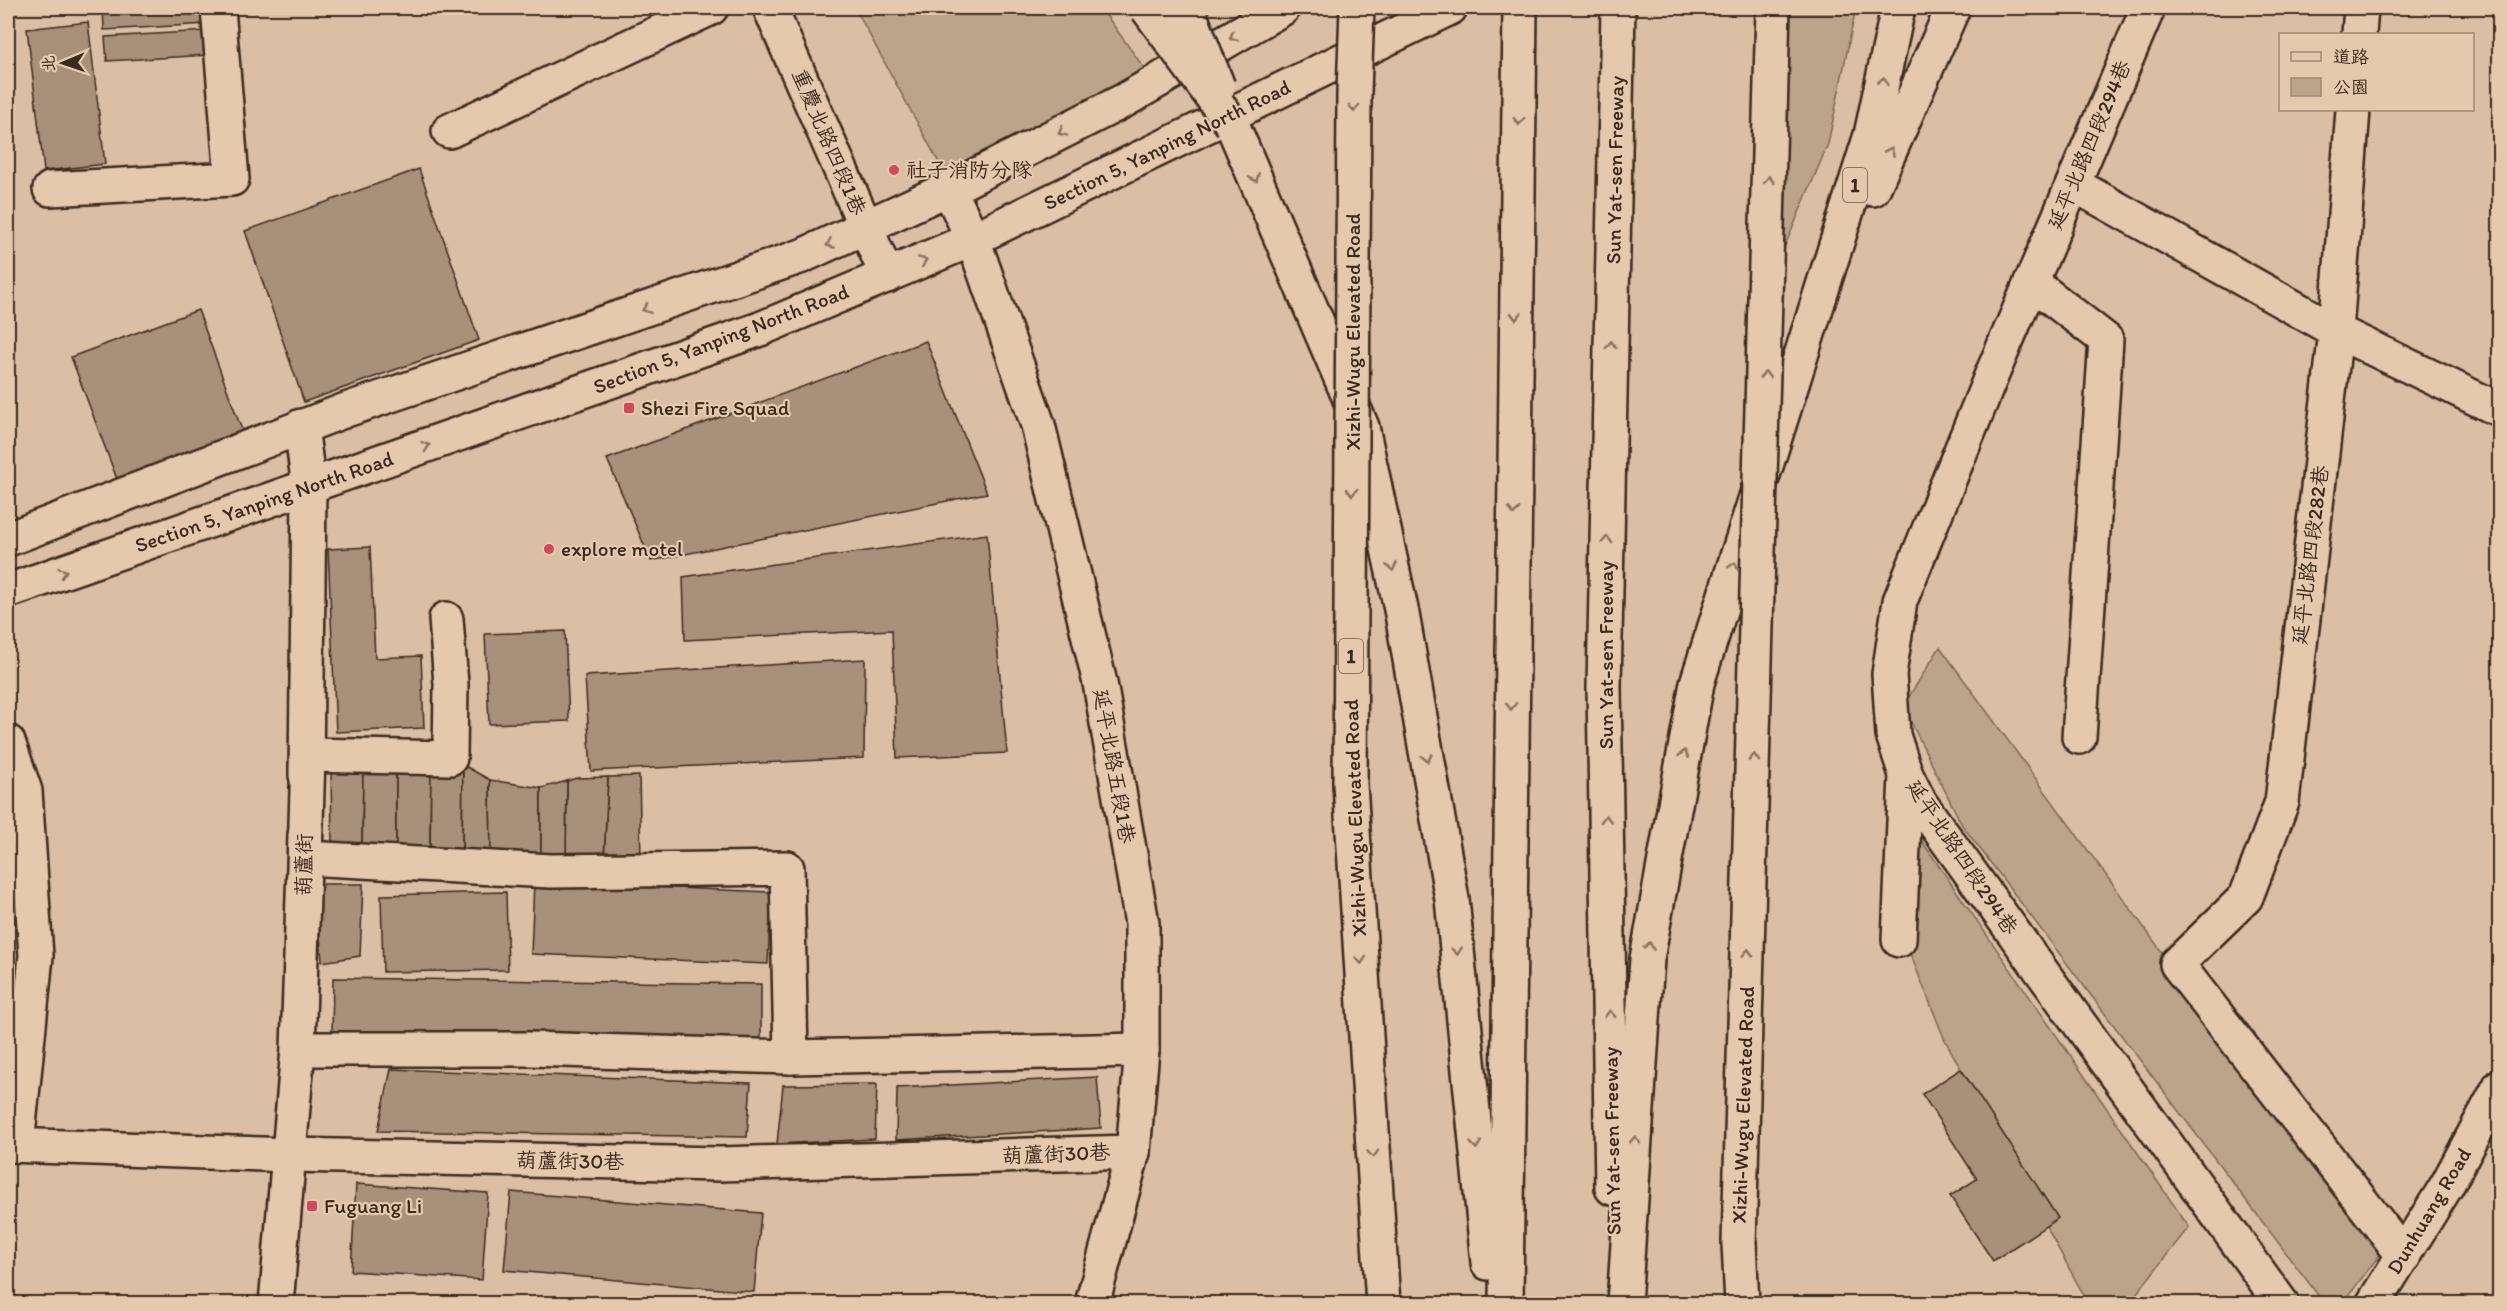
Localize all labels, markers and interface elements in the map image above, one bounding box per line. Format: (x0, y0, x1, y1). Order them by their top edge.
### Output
one-way arrow (1229, 30, 1239, 41)
north arrow (33, 33, 93, 93)
legend (2279, 33, 2474, 111)
text: 道路 (2333, 46, 2369, 68)
text: 北 (39, 55, 58, 72)
street label: 延平北路四段294巷 (2042, 56, 2136, 233)
street label: 重慶北路四段1巷 (787, 65, 872, 219)
street label: Section 5, Yanping North Road (1039, 74, 1294, 215)
street label: Sun Yat-sen Freeway (1600, 75, 1629, 264)
text: 公園 (2333, 76, 2369, 98)
one-way arrow (1875, 77, 1888, 87)
one-way arrow (1348, 103, 1360, 112)
one-way arrow (1512, 117, 1525, 126)
one-way arrow (1058, 125, 1069, 136)
one-way arrow (1883, 146, 1895, 157)
place label: 社子消防分隊 (906, 157, 1032, 182)
marker: 社子消防分隊 (887, 163, 901, 177)
road number: 1 (1843, 168, 1867, 202)
one-way arrow (1248, 172, 1260, 183)
one-way arrow (1763, 175, 1776, 184)
street label: Xizhi-Wugu Elevated Road (1340, 213, 1365, 451)
one-way arrow (825, 236, 836, 248)
one-way arrow (917, 256, 928, 268)
street label: Section 5, Yanping North Road (590, 278, 852, 399)
one-way arrow (641, 301, 652, 314)
one-way arrow (1510, 312, 1522, 321)
one-way arrow (1605, 341, 1617, 350)
one-way arrow (1758, 370, 1771, 379)
place label: Shezi Fire Squad (641, 395, 789, 420)
marker: Shezi Fire Squad (622, 401, 636, 415)
one-way arrow (420, 441, 431, 454)
street label: Section 5, Yanping North Road (131, 446, 396, 558)
street label: 延平北路四段282巷 (2286, 464, 2333, 646)
one-way arrow (1346, 487, 1358, 496)
one-way arrow (1507, 507, 1520, 516)
place label: explore motel (561, 536, 683, 561)
one-way arrow (1601, 536, 1613, 545)
marker: explore motel (542, 542, 556, 556)
one-way arrow (1385, 561, 1398, 571)
street label: Sun Yat-sen Freeway (1593, 561, 1618, 749)
one-way arrow (1727, 561, 1739, 572)
one-way arrow (57, 566, 68, 579)
road number: 1 (1339, 639, 1363, 673)
street label: 延平北路五段1巷 (1089, 687, 1140, 845)
street label: Xizhi-Wugu Elevated Road (1338, 699, 1371, 937)
one-way arrow (1505, 702, 1518, 711)
one-way arrow (1677, 749, 1690, 759)
one-way arrow (1420, 753, 1433, 763)
one-way arrow (1747, 754, 1760, 763)
street label: 延平北路四段294巷 (1901, 774, 2024, 939)
one-way arrow (1600, 815, 1613, 824)
street label: 葫蘆街 (290, 833, 317, 897)
one-way arrow (1642, 941, 1655, 951)
one-way arrow (1450, 946, 1463, 955)
one-way arrow (1741, 949, 1754, 958)
one-way arrow (1354, 955, 1367, 964)
street label: Xizhi-Wugu Elevated Road (1726, 986, 1759, 1224)
one-way arrow (1603, 1010, 1616, 1019)
street label: Sun Yat-sen Freeway (1597, 1046, 1626, 1235)
one-way arrow (1628, 1136, 1641, 1145)
street label: 葫蘆街30巷 (1001, 1139, 1111, 1168)
one-way arrow (1469, 1140, 1482, 1150)
street label: Dunhuang Road (2381, 1143, 2476, 1278)
street label: 葫蘆街30巷 (516, 1147, 624, 1174)
one-way arrow (1367, 1150, 1380, 1159)
place label: Fuguang Li (324, 1193, 422, 1218)
marker: Fuguang Li (305, 1199, 319, 1213)

